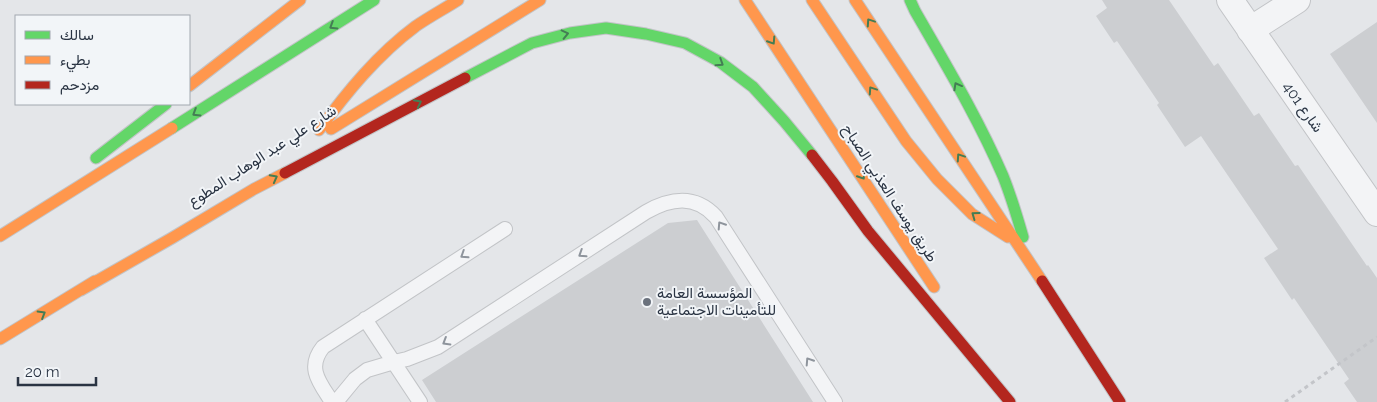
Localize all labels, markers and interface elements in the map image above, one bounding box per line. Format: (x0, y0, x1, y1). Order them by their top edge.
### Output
legend (15, 15, 190, 105)
one-way arrow (867, 18, 876, 28)
one-way arrow (329, 20, 338, 29)
text: سالك (60, 26, 94, 44)
one-way arrow (560, 29, 569, 40)
one-way arrow (766, 35, 775, 44)
text: بطيء (60, 51, 90, 73)
one-way arrow (714, 57, 724, 66)
text: مزدحم (60, 76, 99, 95)
street label: شارع 401 (1277, 78, 1327, 137)
one-way arrow (954, 83, 964, 92)
one-way arrow (869, 87, 878, 96)
one-way arrow (413, 99, 422, 109)
street label: شارع علي عبد الوهاب المطوع (184, 101, 342, 214)
one-way arrow (192, 107, 201, 117)
street label: طريق يوسف العذبي الصباح (835, 121, 942, 268)
one-way arrow (956, 154, 966, 163)
one-way arrow (855, 171, 865, 180)
one-way arrow (269, 174, 278, 184)
one-way arrow (971, 212, 981, 221)
one-way arrow (717, 221, 727, 230)
one-way arrow (579, 248, 588, 257)
one-way arrow (460, 249, 469, 258)
place label: المؤسسة العامة للتأمينات الاجتماعية (657, 284, 776, 319)
marker: المؤسسة العامة للتأمينات الاجتماعية (641, 296, 653, 308)
one-way arrow (36, 310, 45, 320)
one-way arrow (443, 336, 452, 346)
scale bar (18, 354, 95, 386)
one-way arrow (805, 357, 815, 366)
text: 20 m (25, 363, 60, 381)

